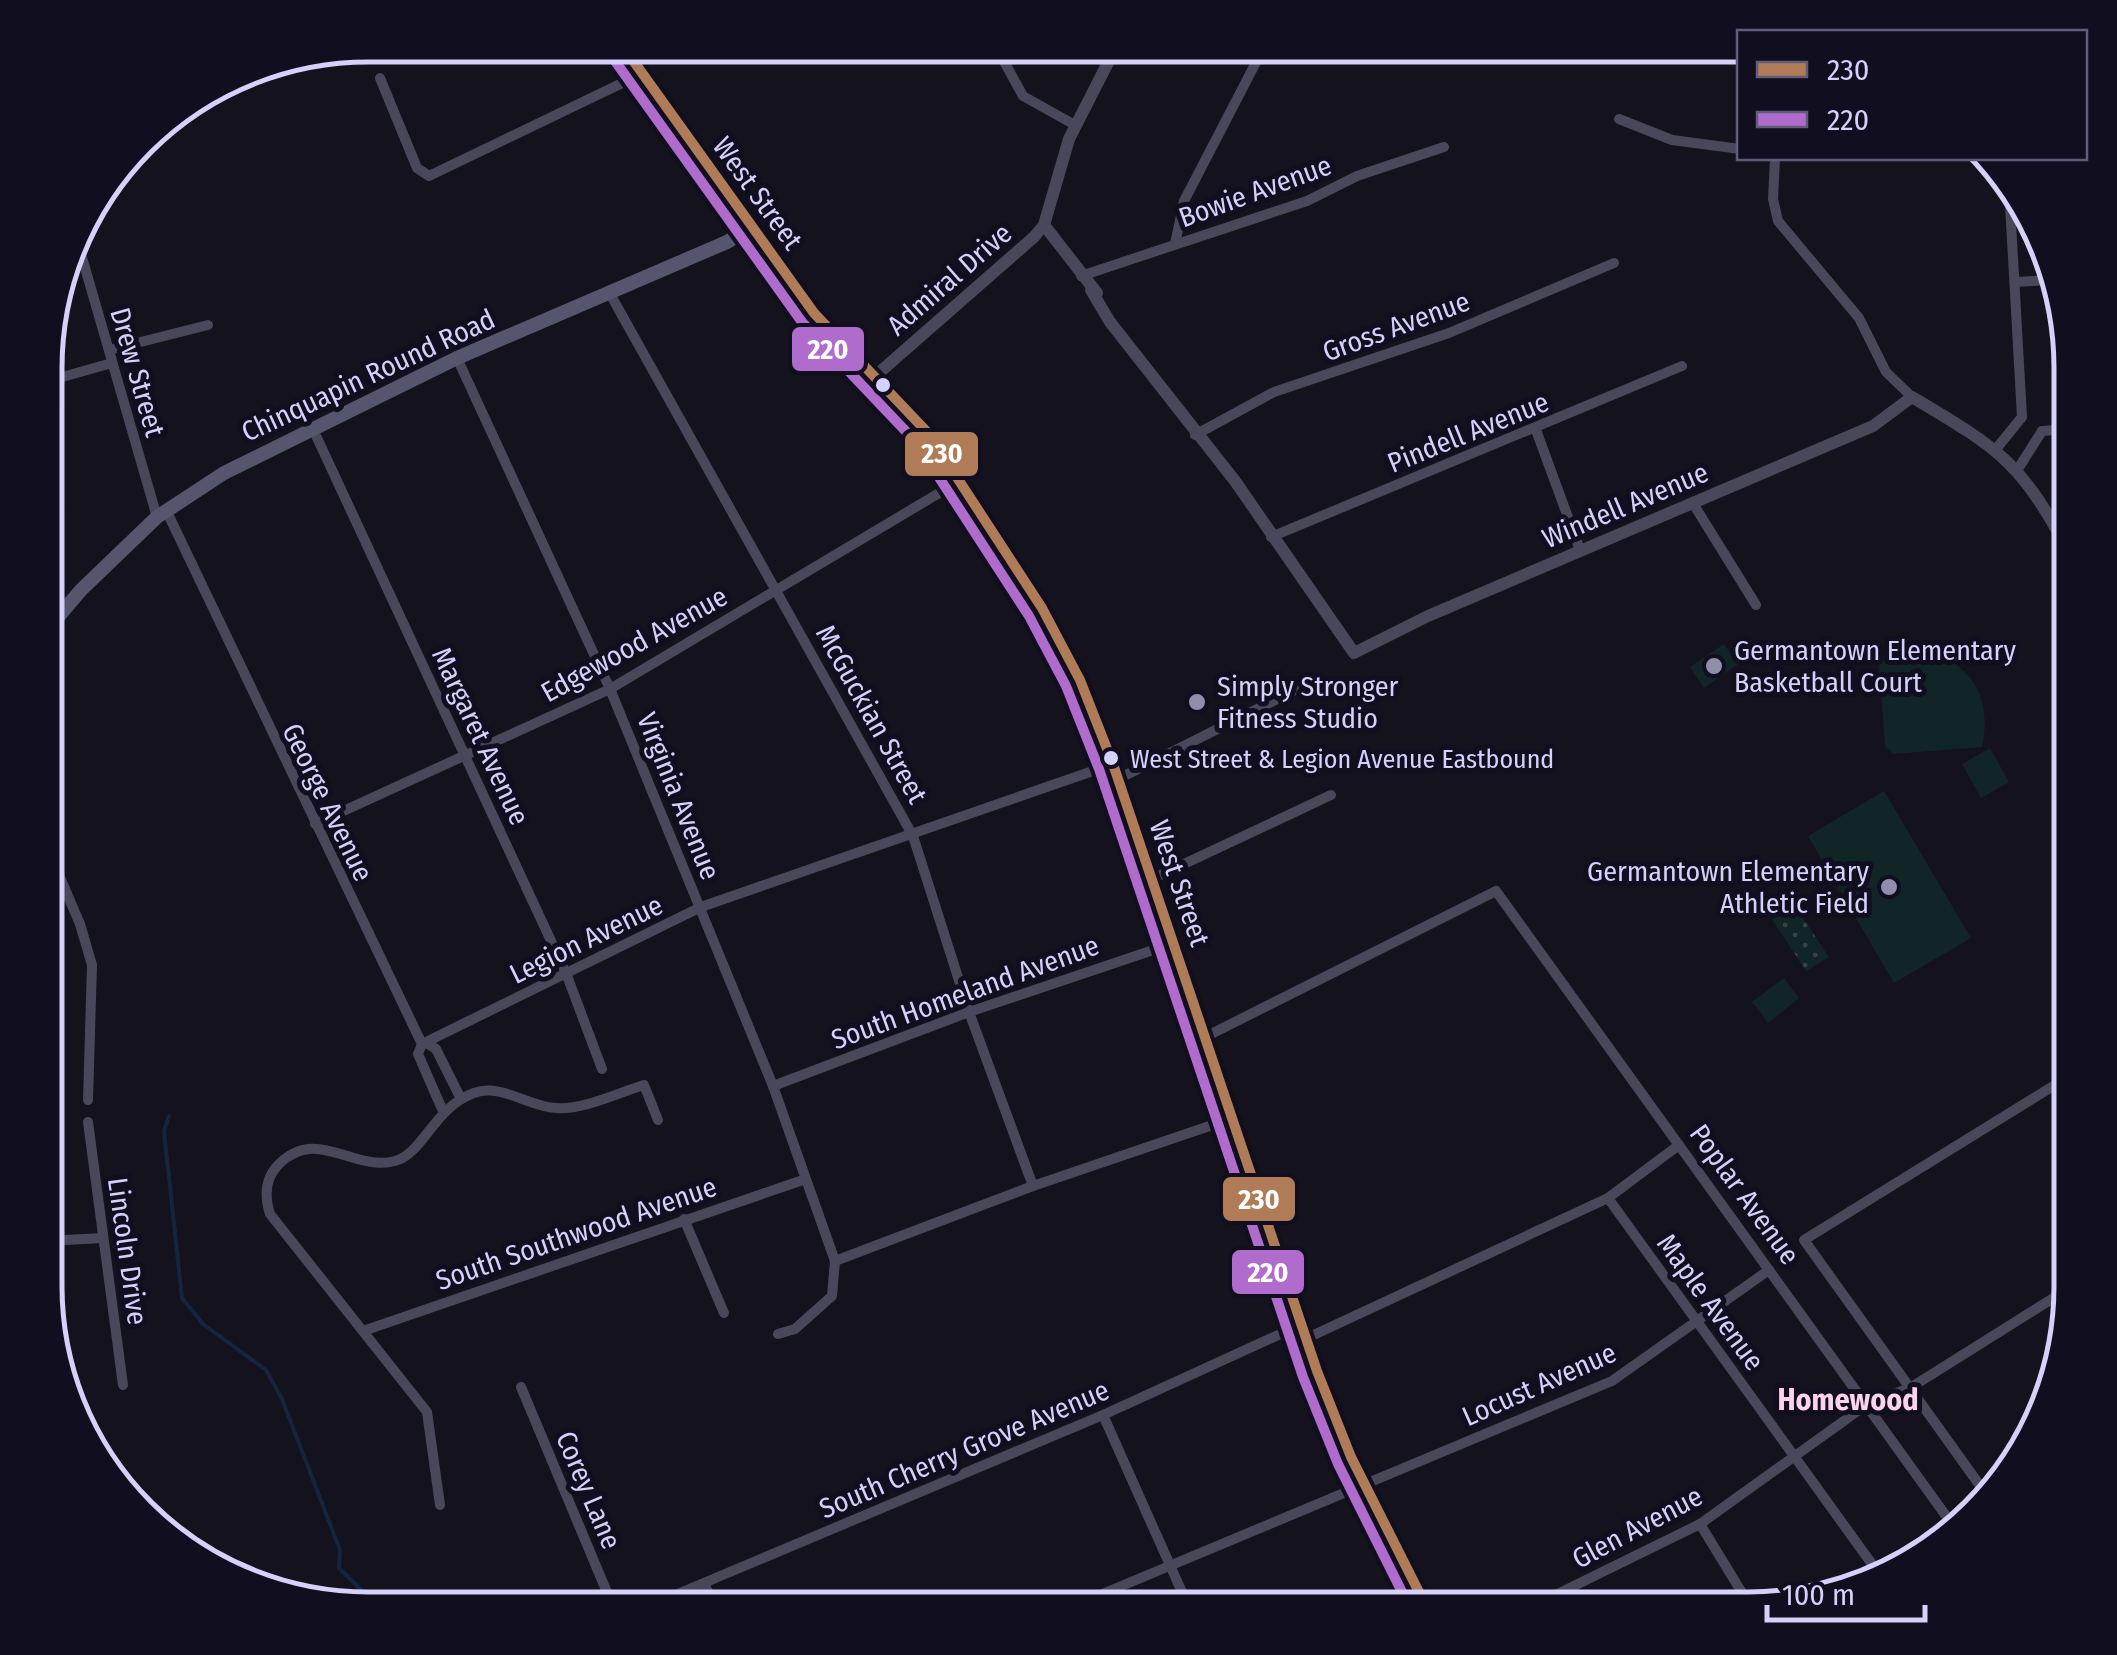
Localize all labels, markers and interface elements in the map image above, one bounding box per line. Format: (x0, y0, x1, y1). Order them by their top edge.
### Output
legend (1737, 30, 2087, 160)
text: 230 (1827, 52, 1869, 88)
text: 220 (1827, 102, 1869, 138)
street label: West Street (706, 131, 810, 257)
street label: Bowie Avenue (1174, 149, 1336, 234)
street label: Admiral Drive (880, 216, 1018, 342)
street label: Gross Avenue (1318, 285, 1474, 368)
street label: Chinquapin Round Road (236, 302, 500, 449)
street label: Drew Street (103, 304, 172, 441)
line badge: 220 (790, 325, 866, 373)
text: 220 (806, 333, 849, 366)
unlabelled marker (873, 375, 893, 395)
street label: Pindell Avenue (1383, 385, 1554, 480)
line badge: 230 (903, 430, 980, 478)
text: 230 (920, 437, 963, 470)
street label: Windell Avenue (1537, 456, 1713, 555)
street label: Edgewood Avenue (535, 580, 733, 709)
street label: McGuckian Street (809, 619, 935, 810)
place label: Germantown Elementary Basketball Court (1734, 634, 2016, 699)
street label: Margaret Avenue (425, 642, 536, 830)
marker: Germantown Elementary Basketball Court (1703, 655, 1725, 677)
place label: Simply Stronger Fitness Studio (1217, 670, 1399, 735)
marker: Simply Stronger Fitness Studio (1186, 691, 1208, 713)
street label: Virginia Avenue (630, 708, 727, 885)
street label: George Avenue (275, 718, 380, 886)
place label: West Street & Legion Avenue Eastbound (1130, 744, 1554, 775)
marker: West Street & Legion Avenue Eastbound (1101, 748, 1121, 768)
street label: West Street (1143, 816, 1217, 951)
place label: Germantown Elementary Athletic Field (1587, 855, 1869, 920)
marker: Germantown Elementary Athletic Field (1878, 876, 1900, 898)
street label: Legion Avenue (504, 888, 668, 991)
street label: South Homeland Avenue (827, 929, 1103, 1056)
street label: Poplar Avenue (1683, 1118, 1806, 1271)
street label: South Southwood Avenue (432, 1170, 721, 1297)
street label: Lincoln Drive (101, 1175, 154, 1327)
line badge: 230 (1221, 1175, 1297, 1223)
text: 230 (1237, 1183, 1280, 1216)
street label: Maple Avenue (1650, 1228, 1771, 1377)
line badge: 220 (1230, 1248, 1306, 1296)
text: 220 (1246, 1256, 1289, 1289)
street label: Locust Avenue (1457, 1336, 1621, 1433)
street label: South Cherry Grove Avenue (814, 1373, 1114, 1525)
district label: Homewood (1777, 1382, 1919, 1418)
street label: Corey Lane (549, 1426, 628, 1554)
street label: Glen Avenue (1567, 1479, 1708, 1575)
scale bar (1767, 1560, 1924, 1622)
text: 100 m (1782, 1577, 1855, 1613)

